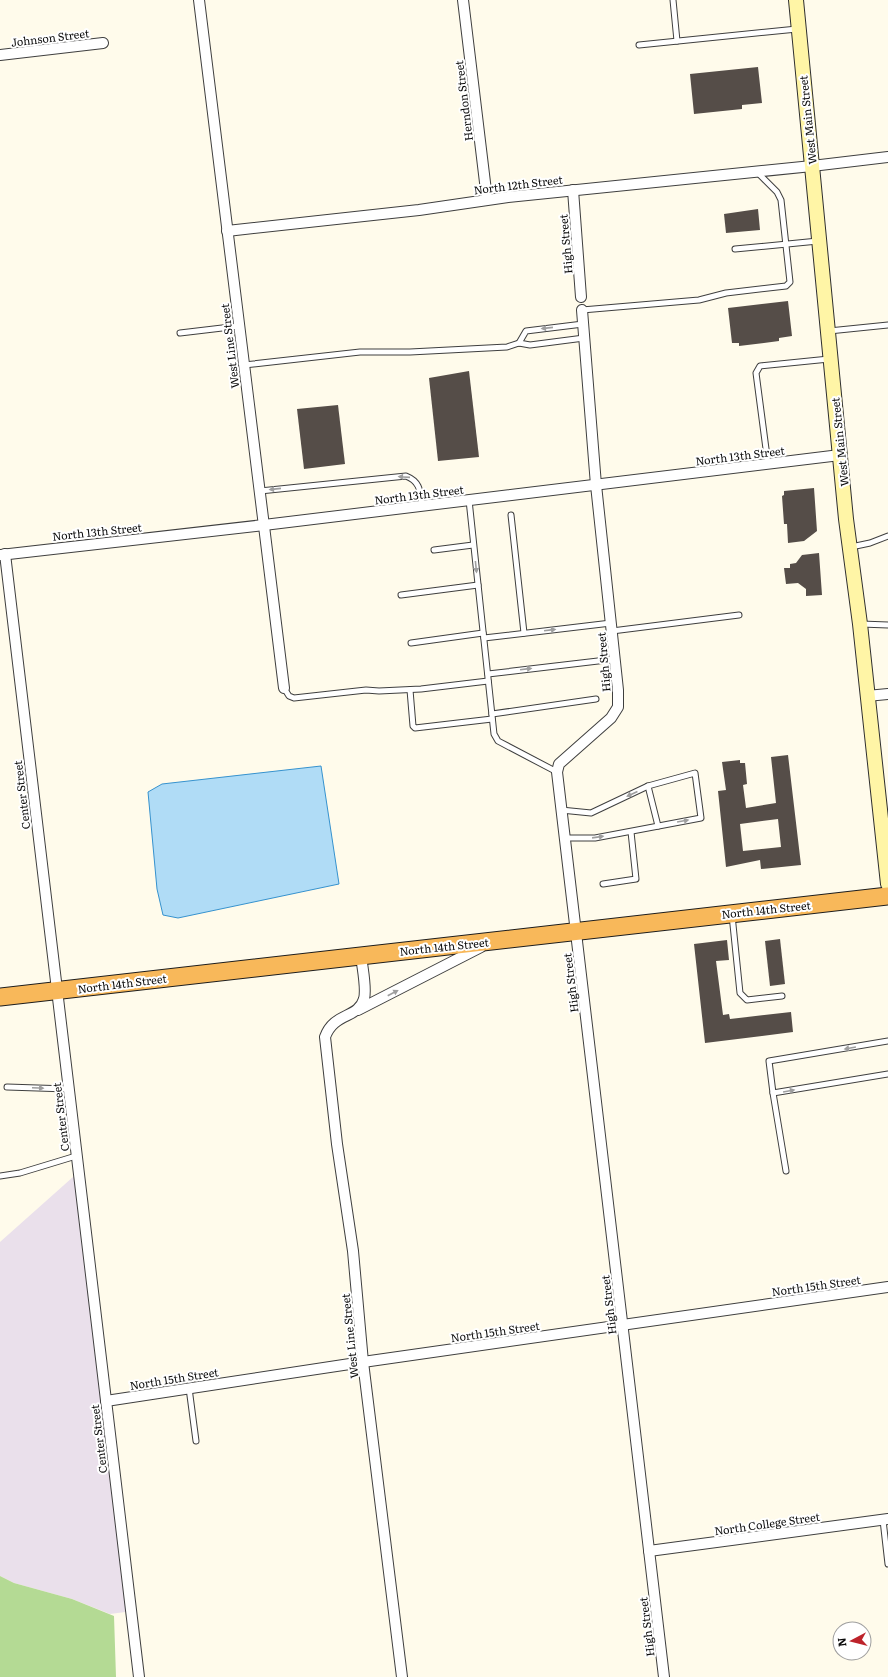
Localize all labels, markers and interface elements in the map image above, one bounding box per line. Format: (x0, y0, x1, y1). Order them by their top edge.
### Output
street label: Johnson Street (10, 24, 91, 50)
street label: Herndon Street (450, 59, 476, 142)
street label: West Main Street (794, 74, 820, 165)
street label: North 12th Street (473, 171, 564, 197)
street label: High Street (554, 213, 576, 275)
street label: West Line Street (216, 302, 242, 389)
one-way arrow (541, 325, 554, 332)
street label: West Main Street (826, 396, 852, 487)
street label: North 13th Street (694, 442, 786, 468)
one-way arrow (398, 474, 410, 481)
street label: North 13th Street (373, 481, 465, 507)
one-way arrow (269, 486, 281, 492)
street label: North 13th Street (51, 518, 143, 544)
one-way arrow (473, 561, 479, 573)
one-way arrow (544, 627, 556, 633)
street label: High Street (592, 631, 614, 693)
one-way arrow (520, 666, 532, 672)
street label: Center Street (9, 759, 33, 830)
one-way arrow (627, 791, 638, 797)
one-way arrow (677, 818, 690, 824)
one-way arrow (592, 834, 604, 841)
street label: North 14th Street (721, 896, 812, 922)
street label: North 14th Street (399, 933, 490, 959)
street label: High Street (558, 952, 582, 1014)
street label: North 14th Street (77, 970, 168, 996)
one-way arrow (388, 989, 399, 996)
one-way arrow (843, 1045, 856, 1051)
street label: Center Street (48, 1081, 72, 1152)
one-way arrow (32, 1085, 45, 1091)
one-way arrow (783, 1087, 795, 1093)
street label: North 15th Street (771, 1271, 862, 1299)
street label: High Street (596, 1274, 620, 1336)
street label: West Line Street (337, 1292, 361, 1379)
street label: North 15th Street (450, 1317, 541, 1345)
street label: North 15th Street (129, 1363, 220, 1393)
street label: Center Street (86, 1403, 110, 1474)
street label: North College Street (713, 1508, 821, 1538)
street label: High Street (634, 1596, 658, 1658)
north arrow (832, 1621, 872, 1661)
text: N (833, 1637, 850, 1648)

